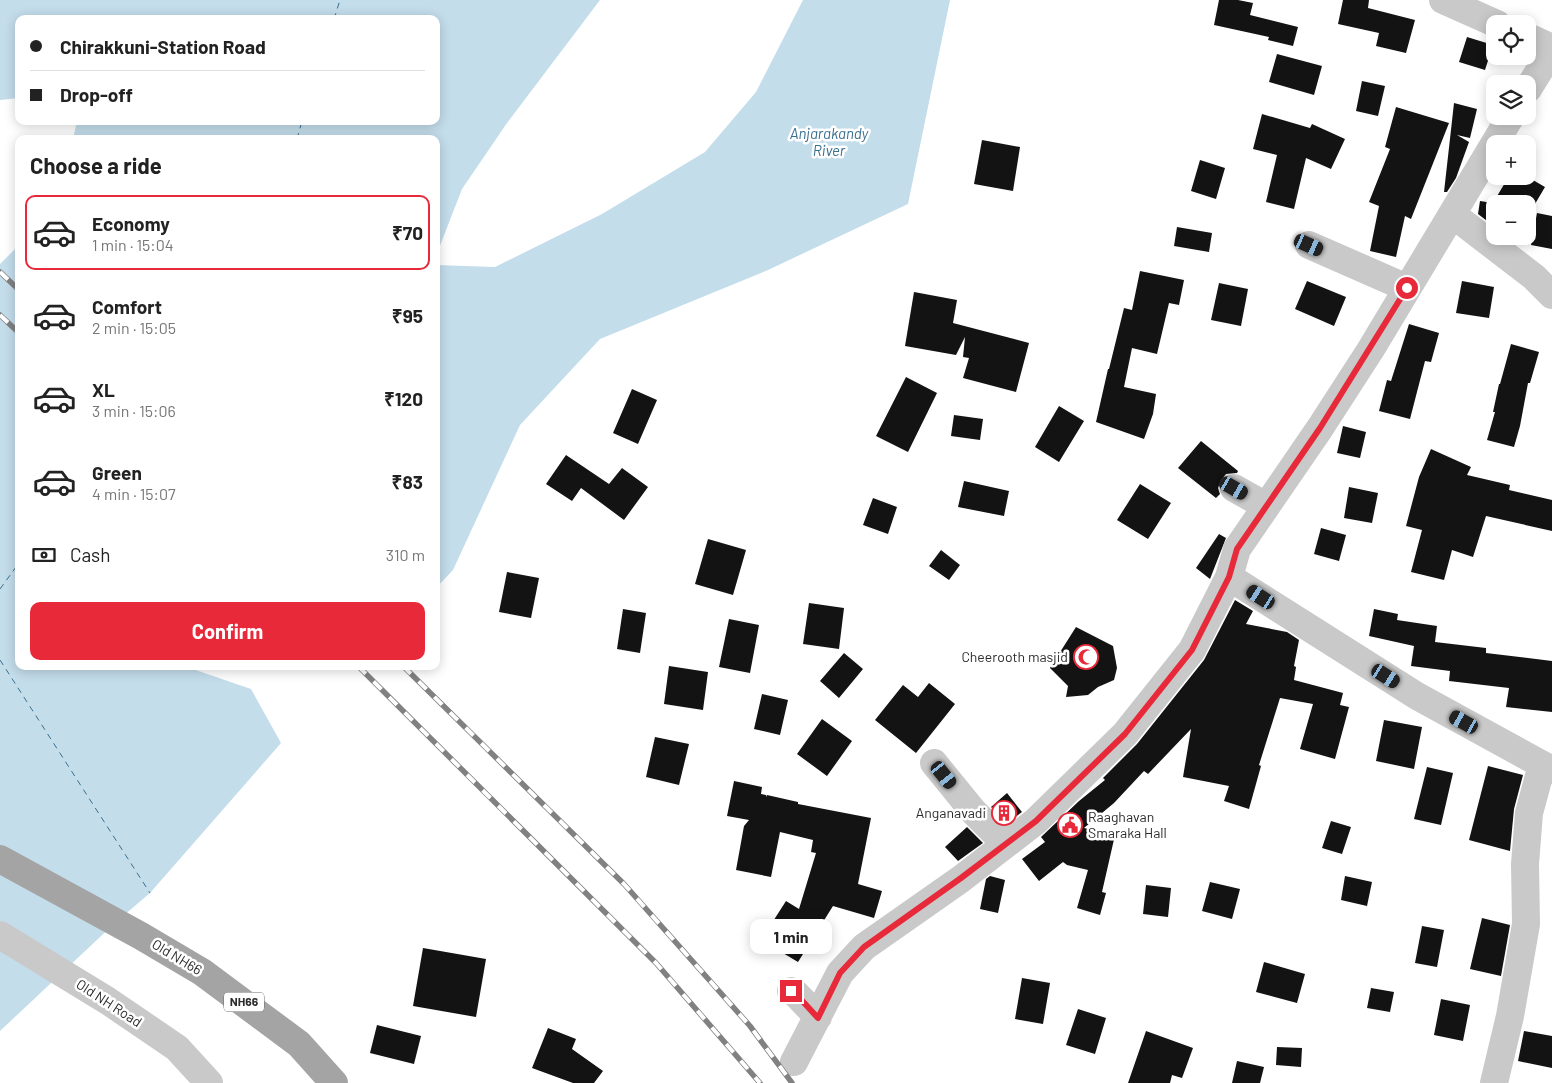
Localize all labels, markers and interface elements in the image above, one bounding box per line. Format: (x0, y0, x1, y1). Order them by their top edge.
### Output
map controls (1486, 15, 1536, 245)
button: locate (1486, 15, 1536, 65)
text: Chirakkuni-Station Road (60, 35, 266, 58)
button: layers (1486, 75, 1536, 125)
text: Drop-off (60, 83, 133, 106)
water label: Anjarakandy River (790, 124, 870, 159)
button: + (1486, 135, 1536, 185)
text: Choose a ride (30, 152, 162, 178)
button: − (1486, 195, 1536, 245)
icon: car (32, 210, 77, 255)
text: Economy (92, 212, 170, 235)
text: ₹70 (392, 221, 423, 244)
car (1292, 232, 1325, 258)
text: 1 min · 15:04 (92, 235, 174, 254)
route start (1396, 277, 1418, 299)
icon: car (32, 293, 77, 338)
text: Comfort (92, 295, 162, 318)
text: ₹95 (392, 304, 423, 327)
text: 2 min · 15:05 (92, 318, 176, 337)
icon: car (32, 376, 77, 421)
text: XL (92, 378, 115, 401)
text: ₹120 (384, 387, 423, 410)
text: 3 min · 15:06 (92, 401, 176, 420)
icon: car (32, 459, 77, 504)
text: Green (92, 461, 142, 484)
text: ₹83 (392, 470, 423, 493)
car (1217, 474, 1250, 502)
text: 4 min · 15:07 (92, 484, 176, 503)
icon: cash (30, 541, 58, 569)
text: Cash (70, 543, 111, 566)
text: 310 m (386, 545, 425, 564)
car (1244, 583, 1277, 611)
button: Confirm (30, 602, 425, 660)
mosque icon: Cheerooth masjid (1073, 644, 1099, 670)
place label: Cheerooth masjid (961, 648, 1068, 665)
car (1369, 662, 1402, 690)
car (1447, 708, 1480, 736)
car (928, 759, 959, 791)
building icon: Anganavadi (991, 800, 1017, 826)
place label: Anganavadi (916, 804, 986, 821)
place label: Raaghavan Smaraka Hall (1088, 808, 1167, 841)
public building icon: Raaghavan Smaraka Hall (1057, 812, 1083, 838)
callout: 1 min (750, 918, 832, 954)
text: 1 min (773, 927, 809, 946)
street label: Old NH66 (149, 935, 205, 978)
street label: Old NH Road (73, 975, 145, 1030)
route end (780, 980, 802, 1002)
road number: NH66 (224, 992, 264, 1012)

